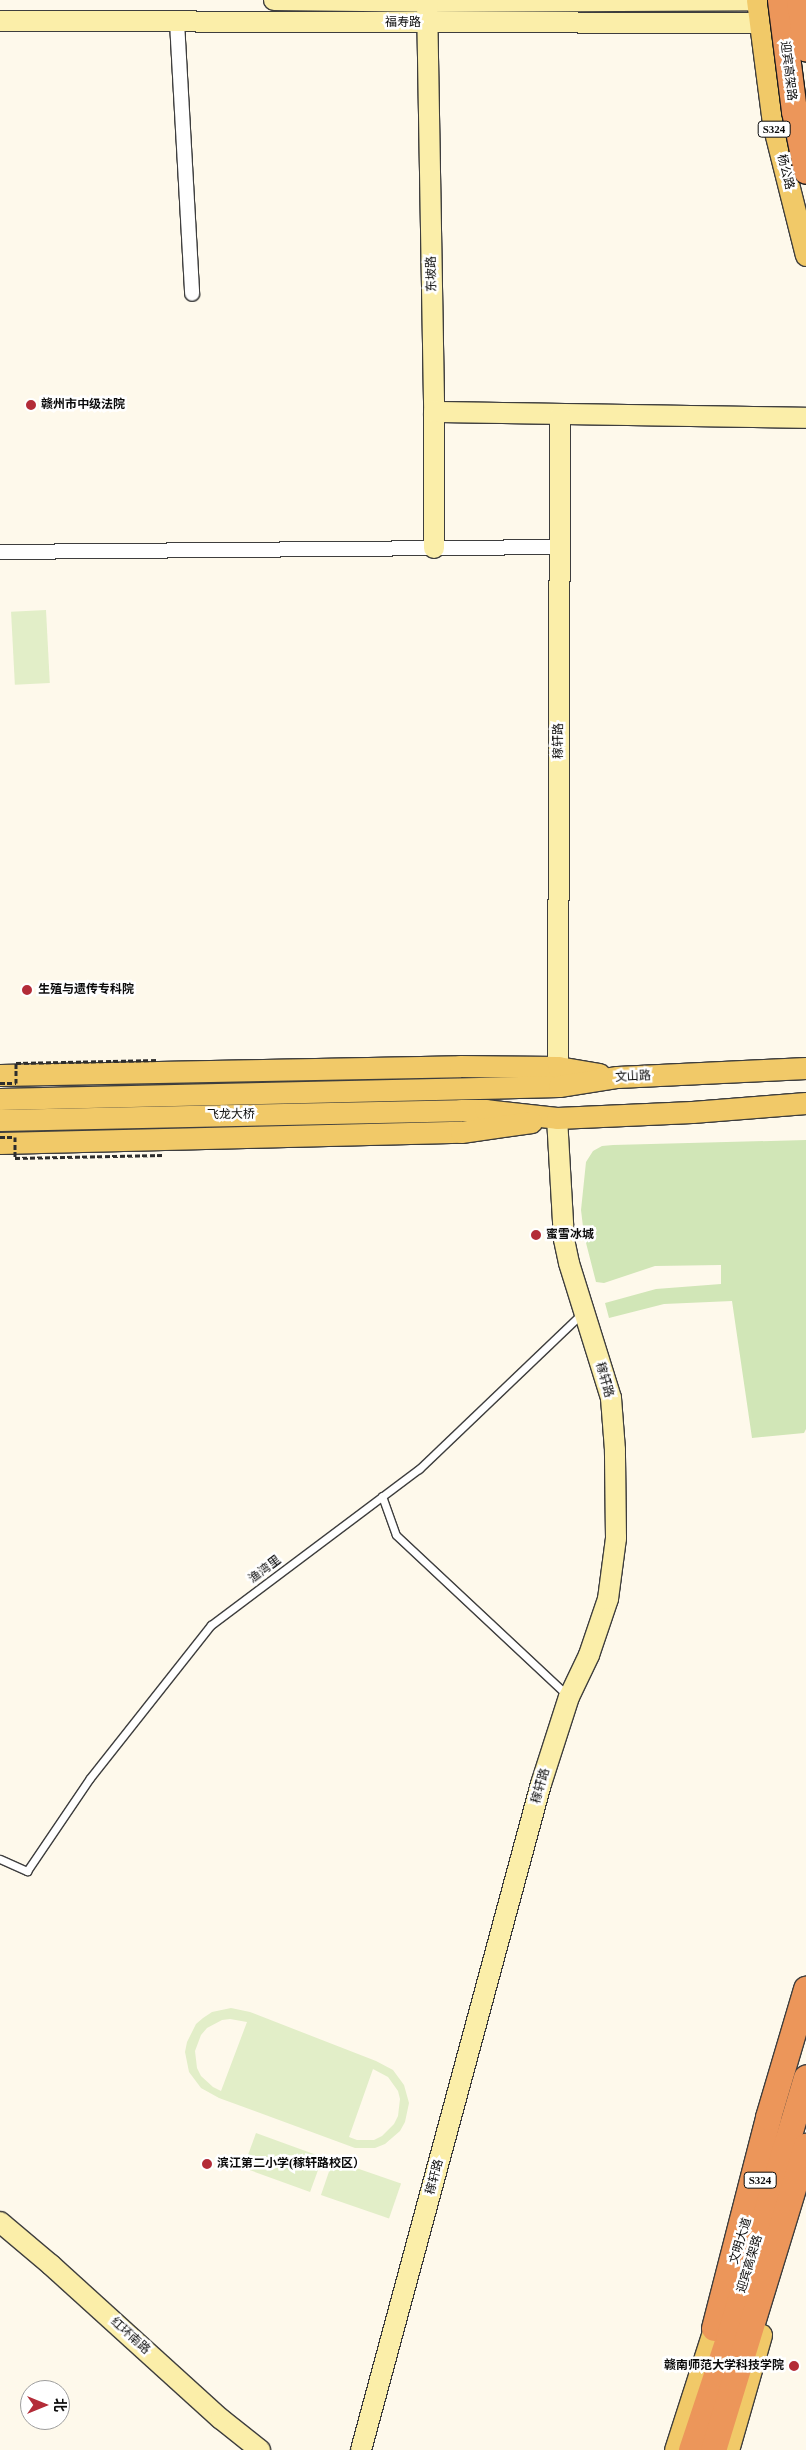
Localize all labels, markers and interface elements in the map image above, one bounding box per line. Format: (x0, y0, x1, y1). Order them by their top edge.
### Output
street label: 福寿路 (385, 16, 421, 30)
street label: 迎宾高架路 (777, 40, 799, 102)
road number: S324 (756, 120, 792, 138)
street label: 杨公路 (774, 153, 796, 191)
street label: 东坡路 (424, 256, 440, 292)
place label: 赣州市中级法院 (41, 398, 125, 412)
marker: 赣州市中级法院 (25, 399, 37, 411)
street label: 稼轩路 (552, 723, 566, 759)
marker: 生殖与遗传专科院 (20, 983, 34, 997)
place label: 生殖与遗传专科院 (38, 983, 134, 997)
street label: 文山路 (615, 1069, 651, 1085)
street label: 飞龙大桥 (207, 1107, 255, 1123)
place label: 蜜雪冰城 (546, 1228, 594, 1242)
marker: 蜜雪冰城 (530, 1229, 542, 1241)
street label: 稼轩路 (592, 1361, 616, 1399)
street label: 渔湾里 (246, 1553, 284, 1587)
street label: 稼轩路 (529, 1767, 553, 1805)
place label: 滨江第二小学(稼轩路校区） (217, 2157, 365, 2171)
marker: 滨江第二小学(稼轩路校区） (201, 2158, 213, 2170)
street label: 稼轩路 (423, 2158, 447, 2196)
road number: S324 (742, 2172, 778, 2188)
street label: 文明大道 (727, 2216, 755, 2266)
street label: 迎宾高架路 (734, 2233, 766, 2295)
street label: 红环南路 (107, 2315, 153, 2357)
place label: 赣南师范大学科技学院 (664, 2359, 784, 2373)
marker: 赣南师范大学科技学院 (788, 2360, 800, 2372)
north arrow (20, 2380, 70, 2430)
text: 北 (52, 2398, 67, 2412)

